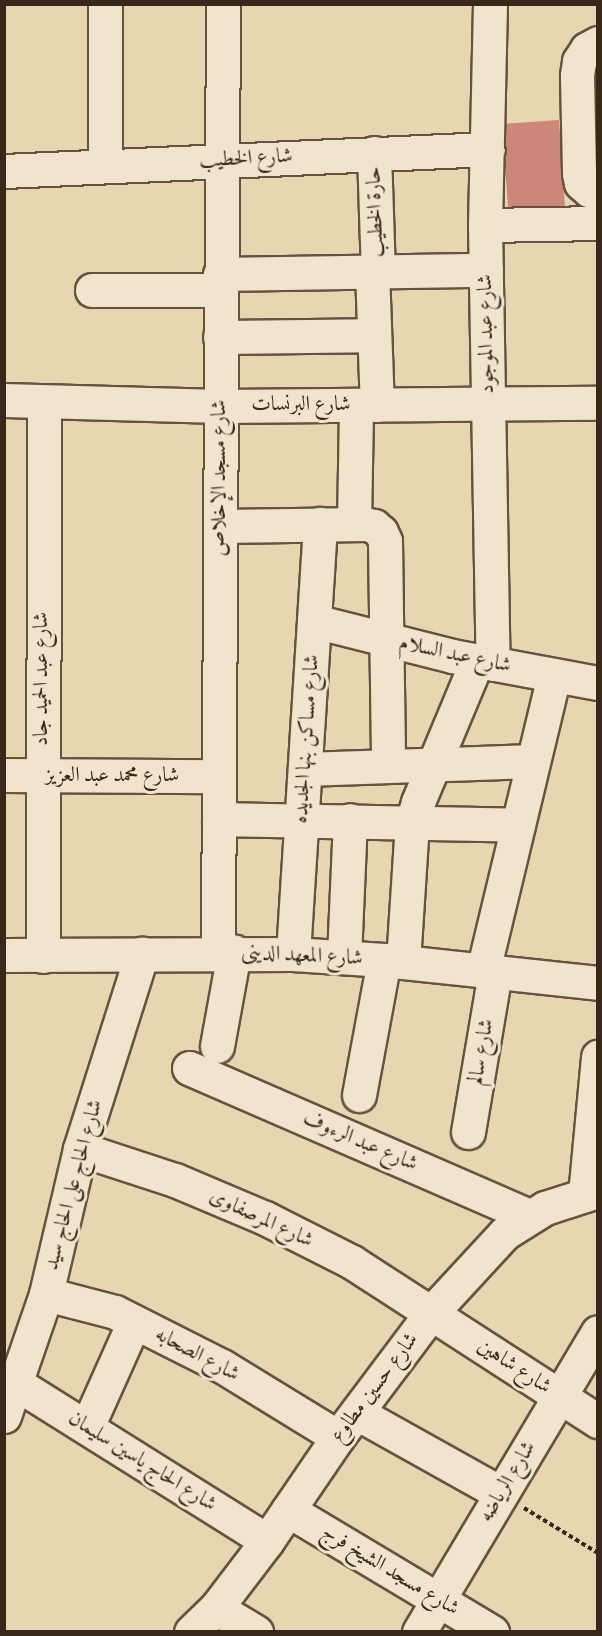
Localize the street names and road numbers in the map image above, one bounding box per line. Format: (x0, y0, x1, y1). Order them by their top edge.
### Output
street label: شارع الخطيب (199, 144, 293, 174)
street label: حارة الخطيب (362, 166, 390, 258)
street label: شارع عبد الموجود (473, 274, 501, 394)
street label: شارع البرنسات (251, 392, 351, 418)
street label: شارع مسجد الإخلاص (207, 400, 233, 556)
street label: شارع عبد الحميد جاد (29, 612, 55, 746)
street label: شارع عبد السلام (397, 631, 513, 679)
street label: شارع مساكن بنها الجديده (289, 654, 325, 824)
street label: شارع محمد عبد العزيز (45, 763, 179, 789)
street label: شارع المعهد الدينى (241, 940, 363, 972)
street label: شارع سالم (464, 1017, 500, 1087)
street label: شارع الحاج على الحاج سيد (39, 1097, 109, 1273)
street label: شارع عبد الرءوف (299, 1107, 421, 1177)
street label: شارع المرصفاوى (205, 1184, 317, 1254)
street label: شارع الصحابه (150, 1322, 244, 1388)
street label: شارع حسين مطاوع (326, 1328, 424, 1448)
street label: شارع شاهين (472, 1334, 556, 1400)
street label: شارع الحاج ياسين سليمان (63, 1406, 221, 1518)
street label: شارع الرياضه (474, 1437, 542, 1527)
street label: شارع مسجد الشيخ فرج (317, 1520, 463, 1622)

